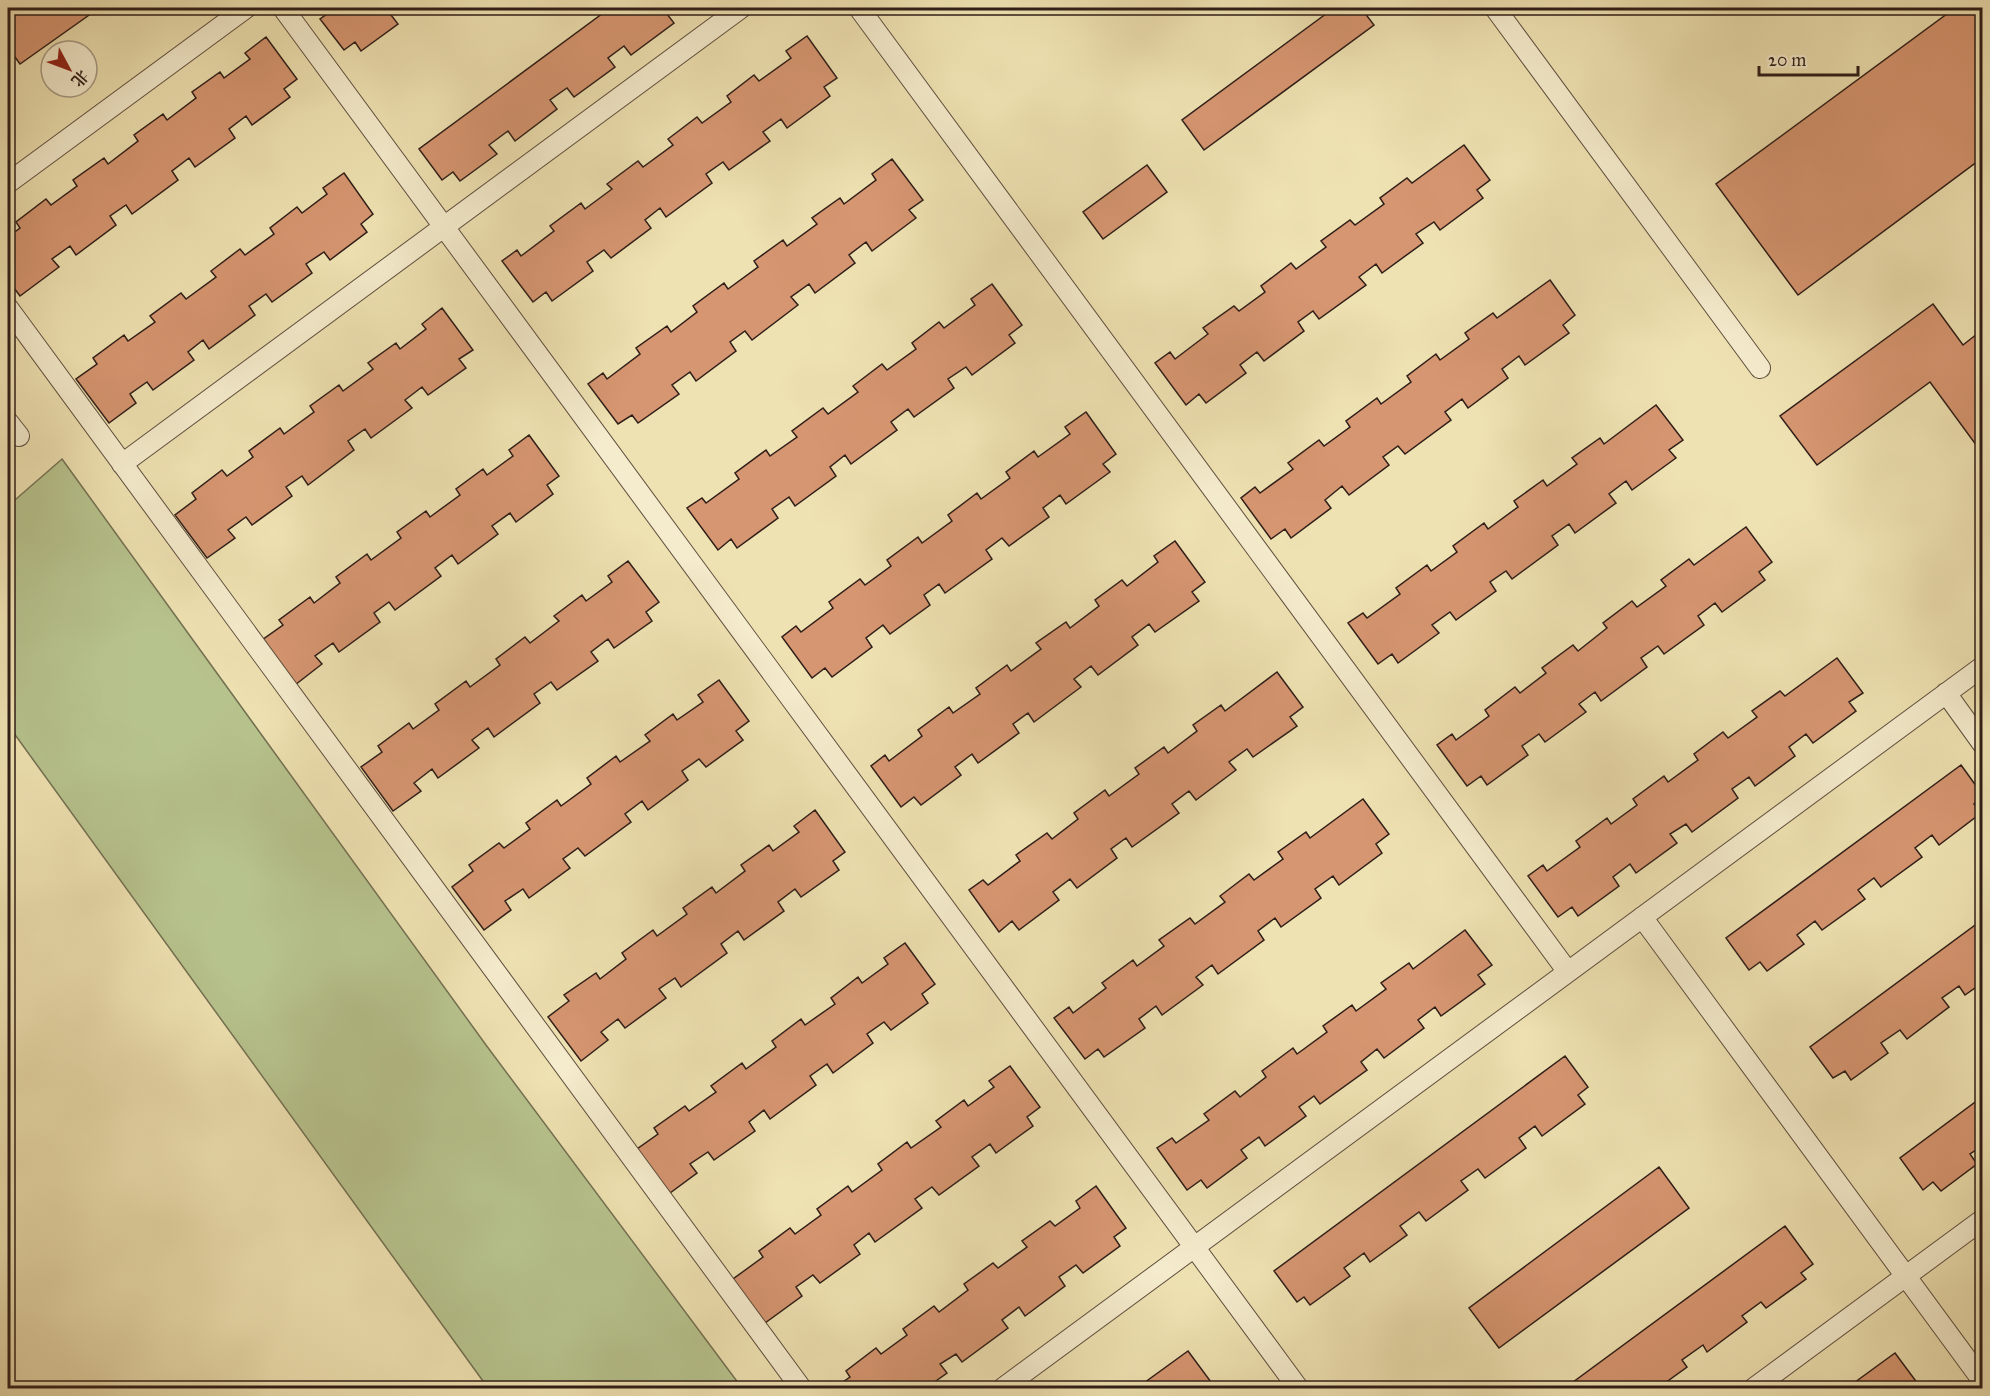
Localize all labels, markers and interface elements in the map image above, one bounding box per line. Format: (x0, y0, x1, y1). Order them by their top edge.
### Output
north arrow (39, 39, 99, 99)
scale bar (1759, 39, 1858, 77)
text: 20 m (1768, 49, 1806, 71)
text: 北 (68, 66, 92, 91)

